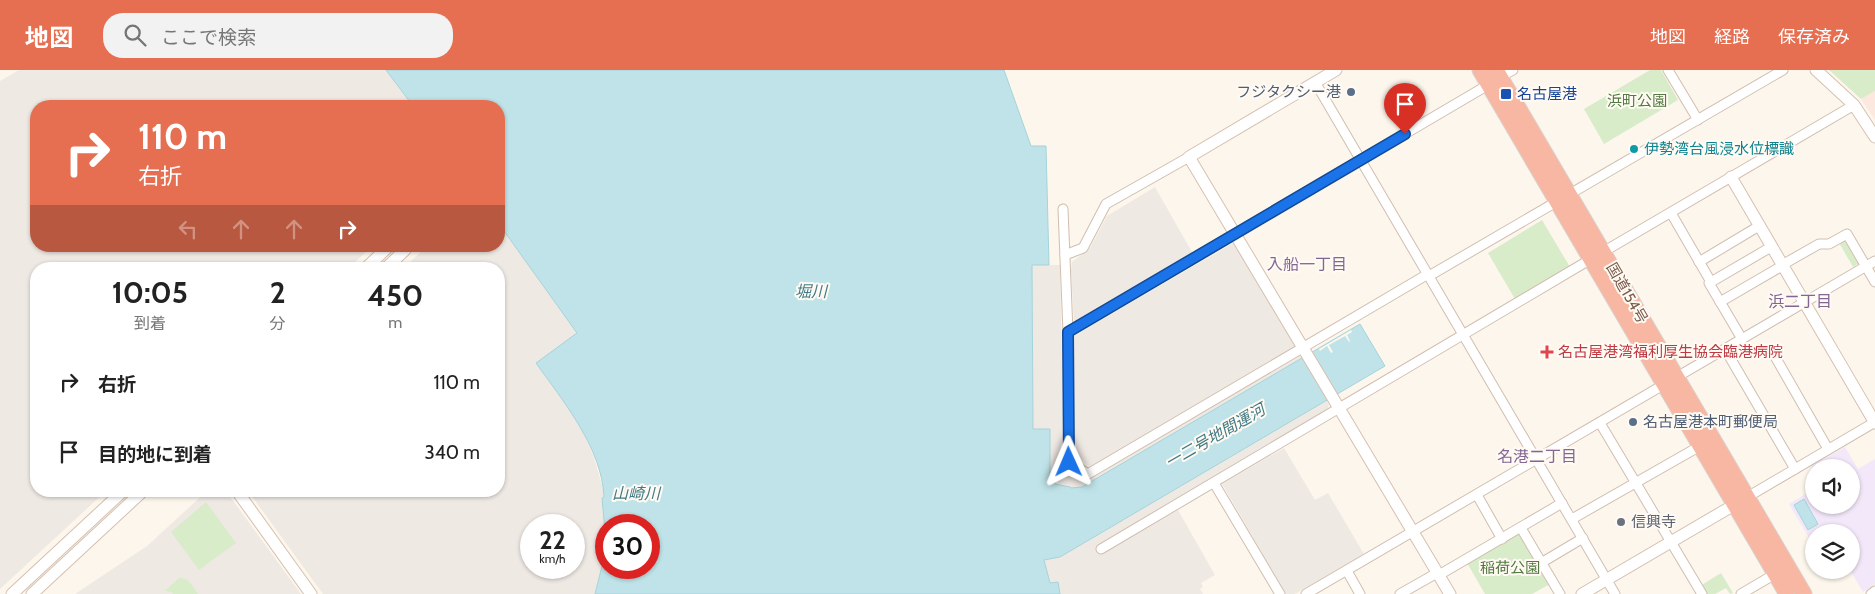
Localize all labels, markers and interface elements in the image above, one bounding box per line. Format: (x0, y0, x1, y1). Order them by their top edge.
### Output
search box (103, 13, 453, 58)
icon: search (121, 21, 149, 49)
text: 地図 (25, 23, 73, 52)
text: ここで検索 (161, 26, 256, 49)
text: 地図 (1650, 26, 1686, 48)
text: 経路 (1714, 26, 1750, 48)
text: 保存済み (1778, 26, 1850, 48)
place label: フジタクシー港 (1236, 83, 1341, 101)
pin (1384, 83, 1426, 134)
place label: 名古屋港 (1517, 85, 1577, 103)
marker: フジタクシー港 (1345, 86, 1357, 98)
marker: 名古屋港 (1499, 87, 1513, 101)
icon: arrive (1391, 90, 1419, 118)
park label: 浜町公園 (1607, 92, 1667, 110)
text: 110 m (138, 115, 227, 158)
icon: right (55, 120, 120, 185)
place label: 伊勢湾台風浸水位標識 (1644, 140, 1794, 158)
marker: 伊勢湾台風浸水位標識 (1628, 143, 1640, 155)
text: 右折 (138, 163, 182, 190)
icon: left (174, 215, 202, 243)
icon: ahead (227, 215, 255, 243)
icon: ahead (280, 215, 308, 243)
icon: right (333, 215, 361, 243)
district label: 入船一丁目 (1267, 255, 1347, 274)
street label: 国道154号 (1603, 260, 1651, 326)
text: 10:05 (112, 274, 188, 311)
text: 2 (270, 274, 286, 311)
text: 450 (367, 277, 423, 314)
water label: 堀川 (795, 282, 829, 301)
district label: 浜二丁目 (1768, 292, 1832, 311)
text: m (388, 313, 402, 332)
text: 到着 (134, 314, 166, 333)
text: 分 (270, 314, 286, 333)
place label: 名古屋港湾福利厚生協会臨港病院 (1558, 343, 1783, 361)
marker: 名古屋港湾福利厚生協会臨港病院 (1540, 345, 1554, 359)
icon: right (55, 368, 83, 396)
text: 110 m (433, 371, 480, 394)
text: 右折 (98, 373, 136, 396)
water label: 一二号地間運河 (1162, 398, 1271, 472)
place label: 名古屋港本町郵便局 (1643, 413, 1778, 431)
marker: 名古屋港本町郵便局 (1627, 416, 1639, 428)
position arrow (1042, 435, 1094, 487)
icon: arrive (55, 438, 83, 466)
text: 340 m (425, 441, 480, 464)
text: 目的地に到着 (98, 443, 212, 466)
district label: 名港二丁目 (1497, 447, 1577, 466)
map controls (1805, 459, 1860, 579)
button: sound (1805, 459, 1860, 514)
water label: 山崎川 (612, 484, 662, 503)
place label: 信興寺 (1631, 513, 1676, 531)
speed limit sign: 30 (595, 514, 660, 579)
marker: 信興寺 (1615, 516, 1627, 528)
button: layers (1805, 524, 1860, 579)
text: 22 (539, 525, 566, 555)
text: km/h (539, 551, 566, 566)
park label: 稲荷公園 (1480, 559, 1540, 577)

